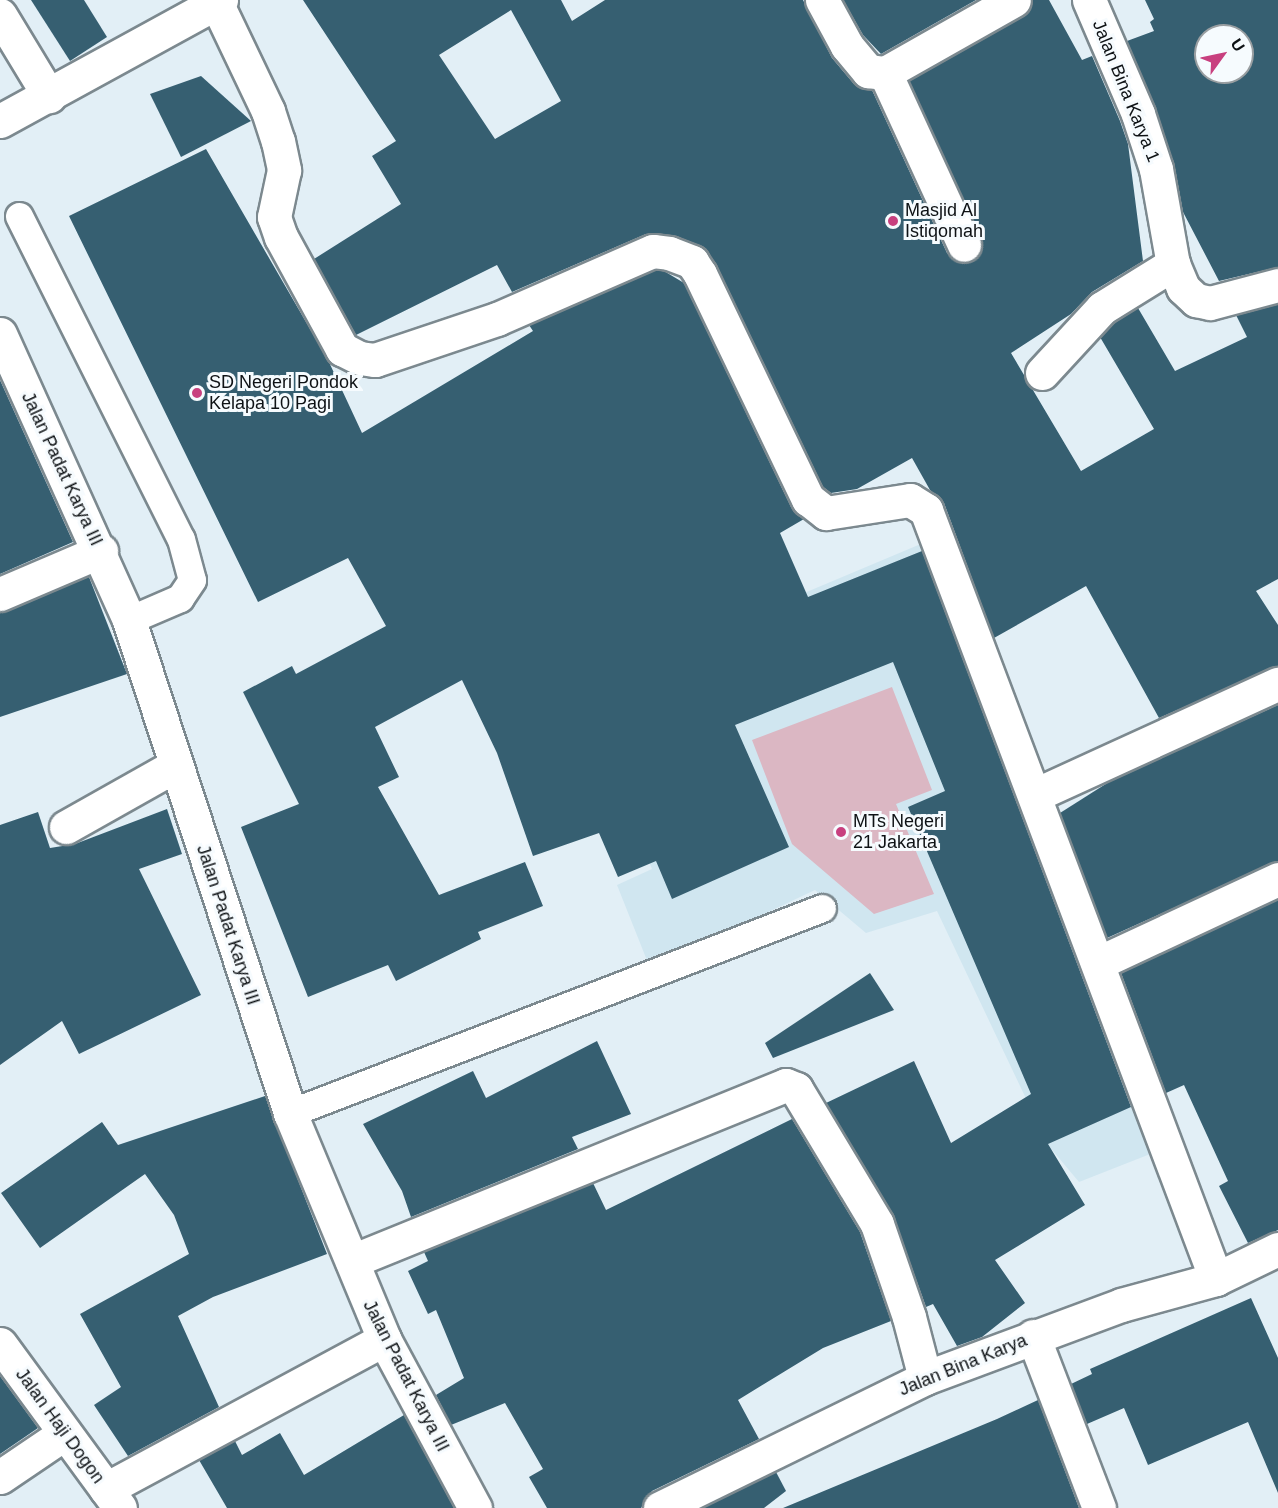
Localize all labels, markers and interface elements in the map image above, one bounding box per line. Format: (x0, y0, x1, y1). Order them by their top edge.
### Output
street label: Jalan Bina Karya 1 (1088, 17, 1164, 165)
north arrow (1194, 24, 1254, 84)
text: U (1228, 36, 1248, 54)
place label: Masjid Al Istiqomah (905, 200, 983, 242)
marker: Masjid Al Istiqomah (886, 214, 900, 228)
place label: SD Negeri Pondok Kelapa 10 Pagi (209, 372, 358, 415)
marker: SD Negeri Pondok Kelapa 10 Pagi (190, 386, 204, 400)
street label: Jalan Padat Karya III (17, 389, 107, 549)
place label: MTs Negeri 21 Jakarta (853, 811, 944, 854)
marker: MTs Negeri 21 Jakarta (834, 825, 848, 839)
street label: Jalan Padat Karya III (192, 842, 264, 1008)
street label: Jalan Padat Karya III (358, 1297, 454, 1455)
street label: Jalan Bina Karya (896, 1329, 1030, 1401)
street label: Jalan Haji Dogon (11, 1364, 109, 1488)

